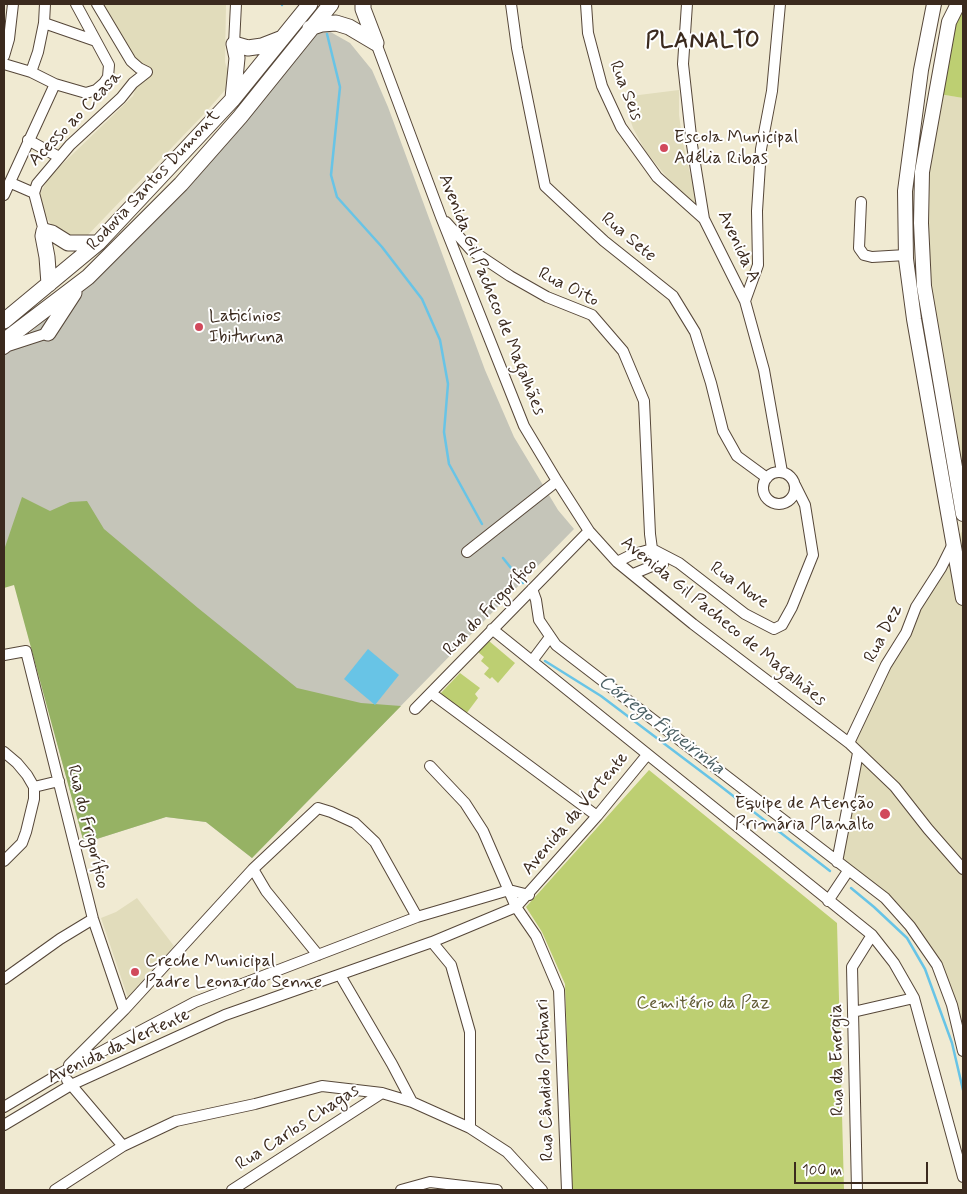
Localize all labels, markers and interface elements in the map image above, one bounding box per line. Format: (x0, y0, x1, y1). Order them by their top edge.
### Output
district label: PLANALTO (646, 29, 760, 55)
street label: Rua Seis (603, 58, 647, 124)
street label: Acesso ao Ceasa (25, 67, 127, 171)
street label: Rodovia Santos Dumont (83, 106, 225, 256)
place label: Escola Municipal Adélia Ribas (674, 127, 798, 170)
marker: Escola Municipal Adélia Ribas (658, 142, 670, 154)
street label: Avenida Gil Pacheco de Magalhães (433, 171, 549, 419)
street label: Avenida A (712, 208, 764, 286)
street label: Rua Sete (596, 209, 660, 267)
street label: Rua Oito (534, 264, 602, 312)
place label: Laticínios Ibituruna (209, 306, 284, 348)
marker: Laticínios Ibituruna (193, 321, 205, 333)
street label: Avenida Gil Pacheco de Magalhães (616, 532, 830, 712)
street label: Rua do Frigorífico (439, 555, 543, 661)
street label: Rua Nove (705, 558, 773, 614)
street label: Rua Dez (860, 601, 908, 667)
water label: Córrego Figueirinha (594, 671, 728, 781)
street label: Avenida da Vertente (518, 748, 634, 880)
street label: Rua do Frigorífico (61, 763, 113, 891)
place label: Equipe de Atenção Primária Planalto (735, 793, 874, 836)
marker: Equipe de Atenção Primária Planalto (878, 807, 892, 821)
place label: Creche Municipal Padre Leonardo Senne (145, 951, 322, 994)
marker: Creche Municipal Padre Leonardo Senne (129, 966, 141, 978)
park label: Cemitério da Paz (636, 993, 770, 1015)
street label: Rua Cândido Portinari (532, 998, 560, 1162)
street label: Rua da Energia (826, 1004, 850, 1116)
street label: Avenida da Vertente (44, 1005, 194, 1089)
street label: Rua Carlos Chagas (232, 1080, 364, 1176)
scale bar (797, 1152, 931, 1184)
text: 100 m (802, 1161, 842, 1181)

